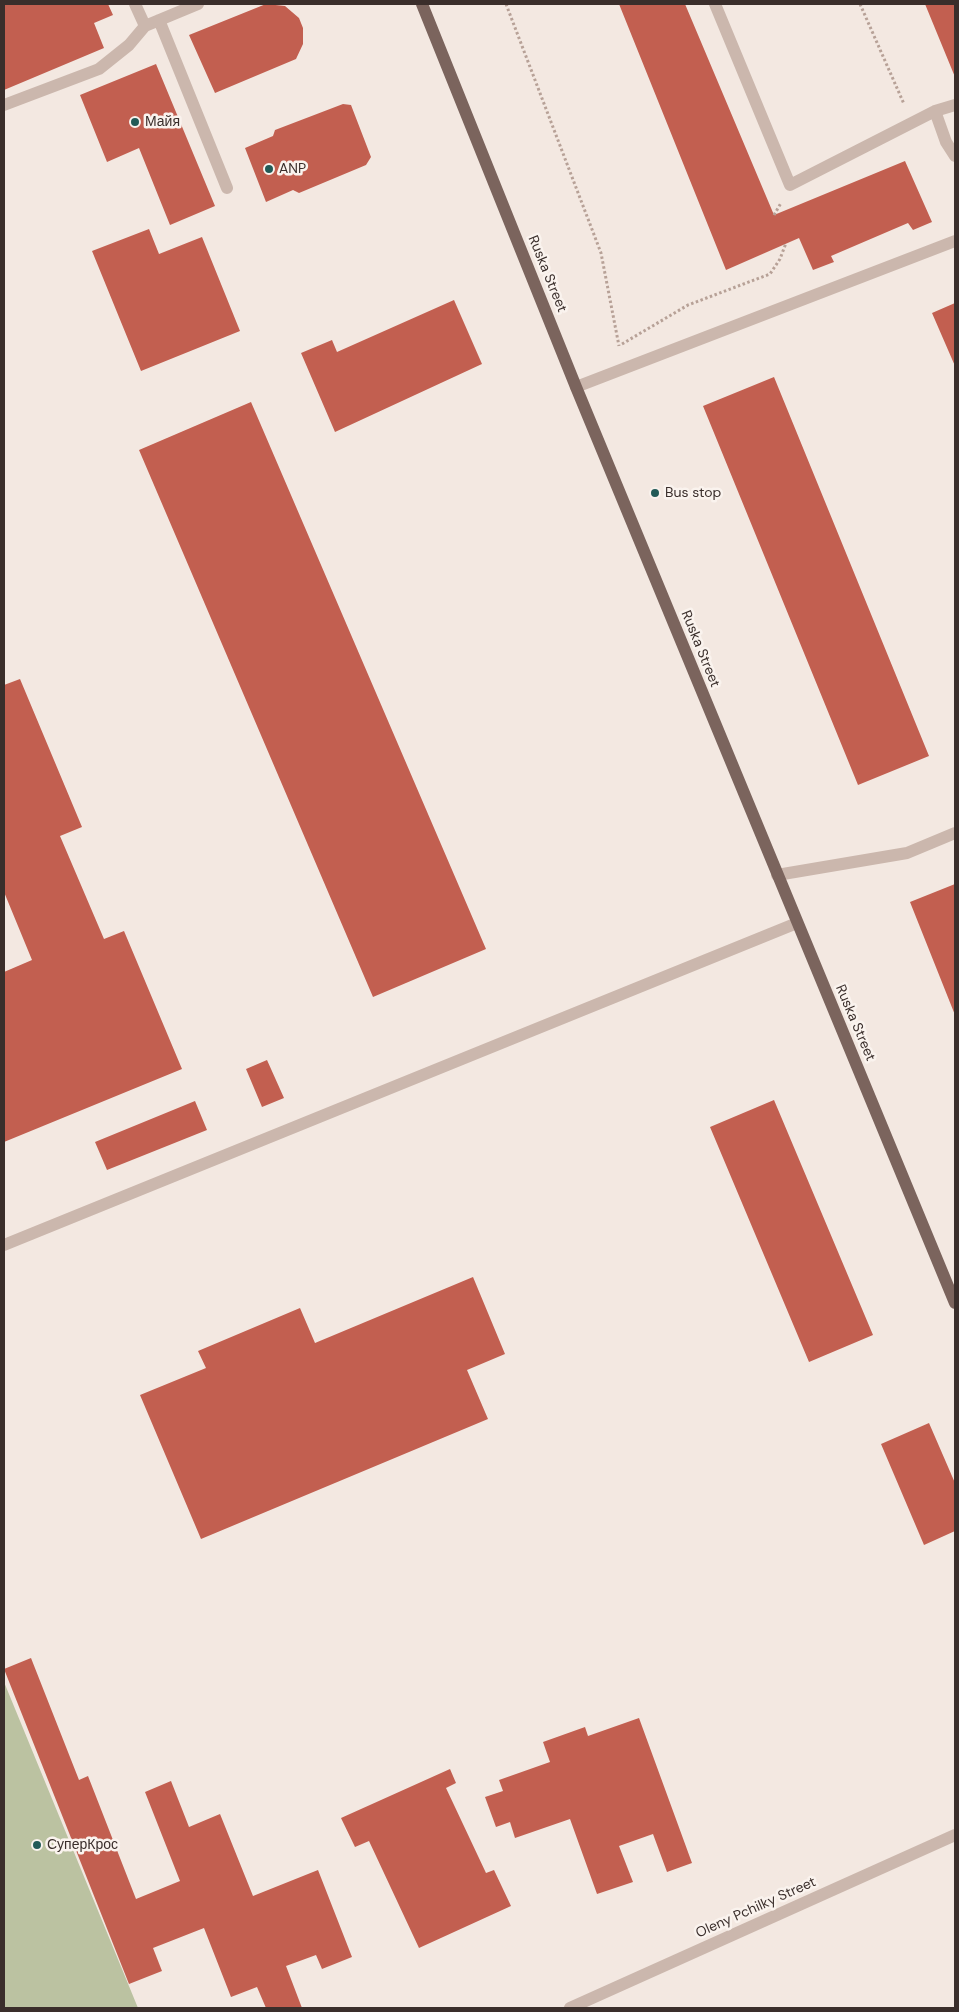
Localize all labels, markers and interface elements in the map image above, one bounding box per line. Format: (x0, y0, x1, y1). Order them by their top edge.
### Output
place label: Майя (145, 114, 180, 130)
marker: Майя (129, 116, 141, 128)
place label: ANP (279, 161, 306, 177)
marker: ANP (263, 163, 275, 175)
street label: Ruska Street (524, 233, 570, 315)
place label: Bus stop (665, 485, 721, 501)
marker: Bus stop (649, 487, 661, 499)
street label: Ruska Street (677, 608, 723, 690)
street label: Ruska Street (831, 982, 879, 1064)
place label: СуперКрос (47, 1837, 118, 1853)
marker: СуперКрос (31, 1839, 43, 1851)
street label: Oleny Pchilky Street (693, 1874, 819, 1942)

